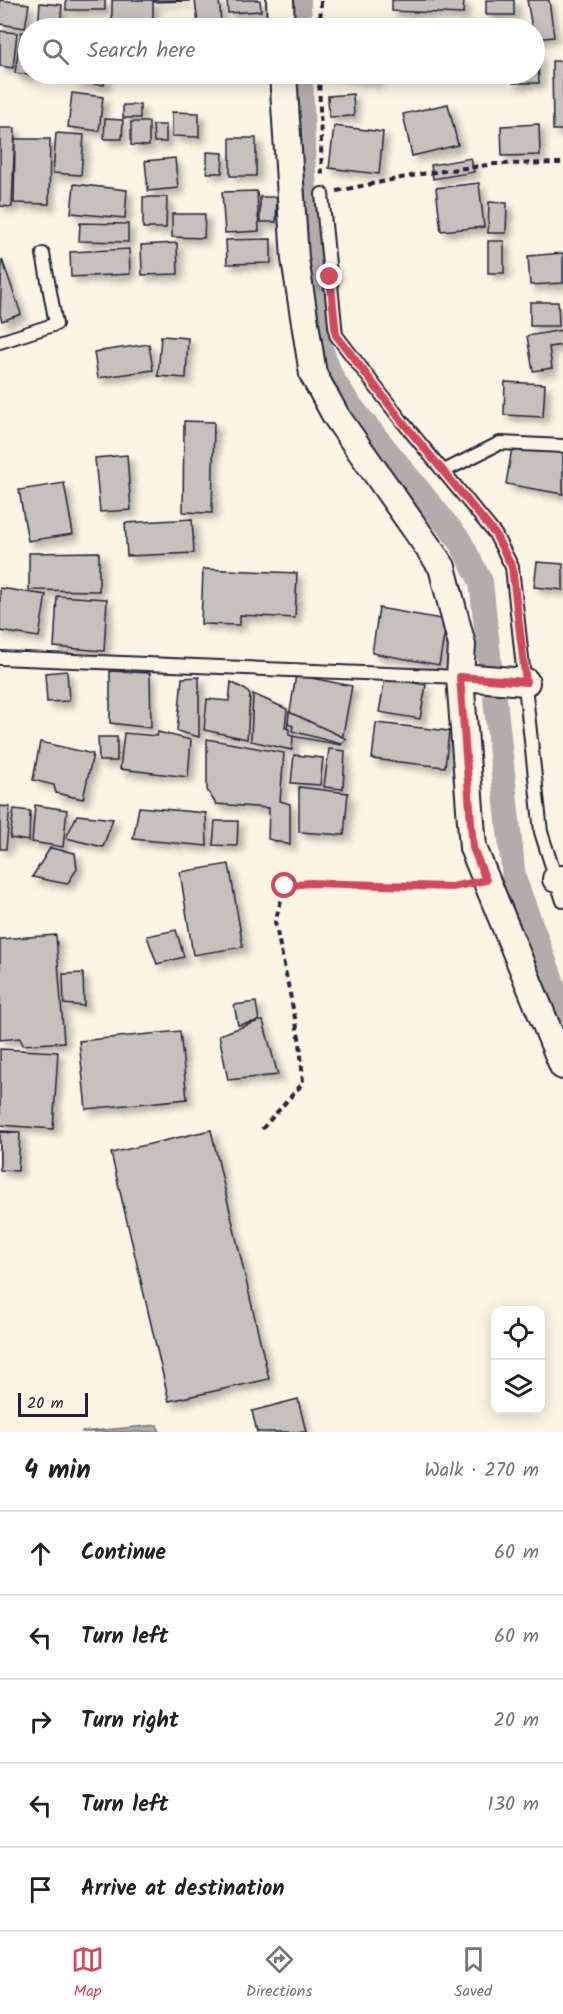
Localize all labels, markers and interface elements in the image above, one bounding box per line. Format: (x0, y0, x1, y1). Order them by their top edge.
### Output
search box (18, 18, 545, 84)
text: Search here (87, 34, 195, 69)
icon: search (39, 35, 72, 68)
route end (316, 263, 342, 289)
route start (271, 872, 297, 898)
map controls (491, 1306, 545, 1414)
button: locate (491, 1306, 545, 1360)
button: layers (491, 1360, 545, 1414)
scale bar (18, 1390, 88, 1418)
text: 20 m (27, 1391, 63, 1416)
text: 4 min (24, 1450, 91, 1492)
text: Walk · 270 m (424, 1455, 539, 1487)
text: Continue (81, 1536, 166, 1571)
icon: ahead (24, 1537, 57, 1570)
text: 60 m (494, 1537, 539, 1569)
text: Turn left (81, 1620, 168, 1655)
icon: left (24, 1621, 57, 1654)
text: 60 m (494, 1621, 539, 1653)
text: Turn right (81, 1704, 179, 1739)
icon: right (24, 1705, 57, 1738)
text: 20 m (493, 1705, 539, 1737)
text: Turn left (81, 1788, 168, 1823)
icon: left (24, 1789, 57, 1822)
text: 130 m (487, 1789, 539, 1821)
text: Arrive at destination (81, 1872, 284, 1907)
icon: arrive (24, 1873, 57, 1906)
tab: Map (71, 1943, 104, 2004)
tab: Directions (246, 1943, 312, 2004)
tab: Saved (454, 1943, 492, 2004)

